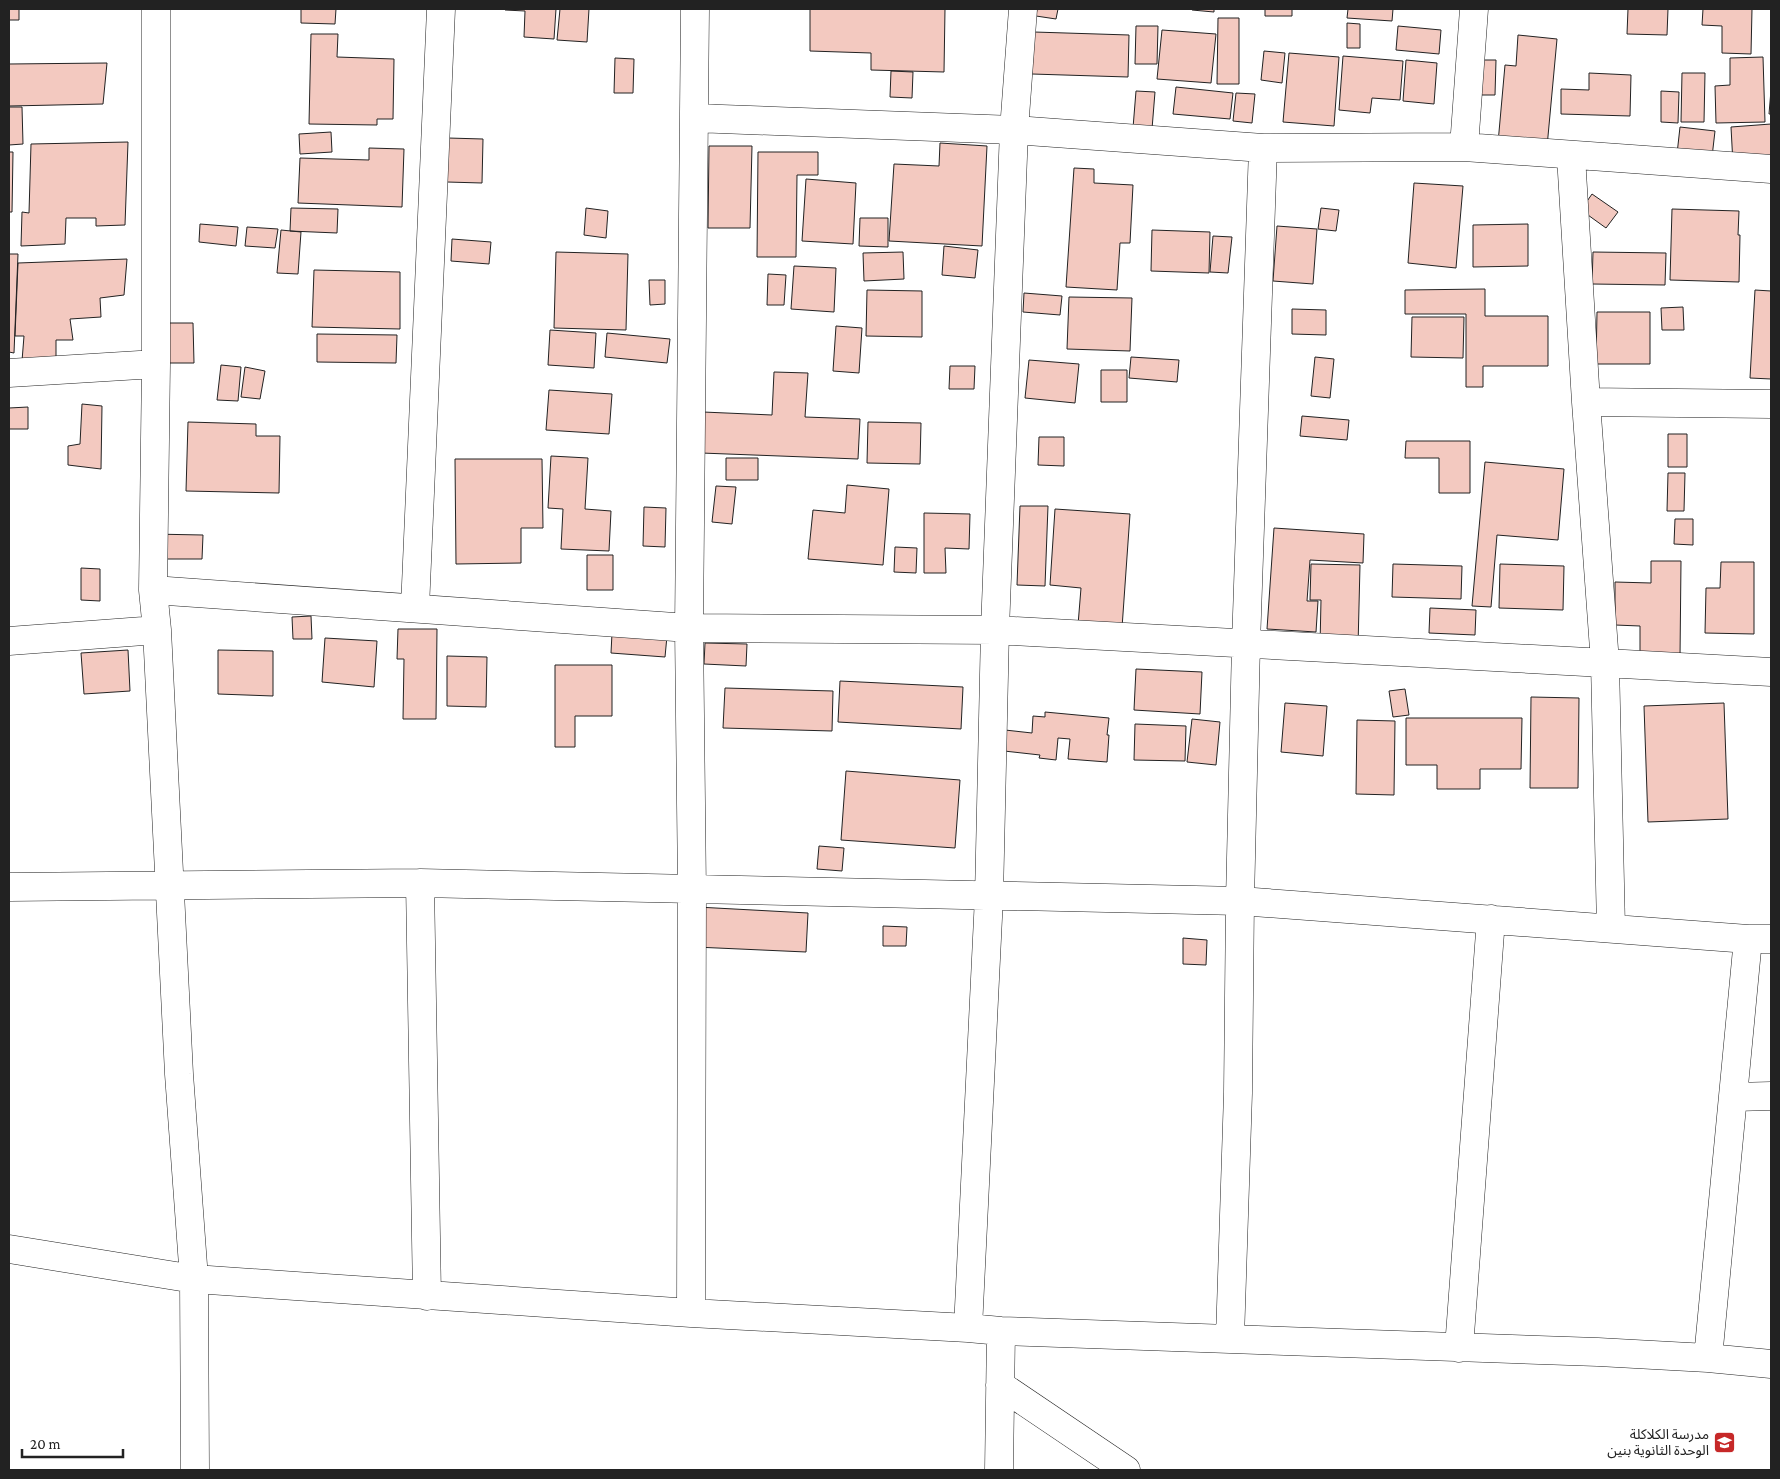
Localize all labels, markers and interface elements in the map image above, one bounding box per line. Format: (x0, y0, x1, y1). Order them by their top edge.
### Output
scale bar (22, 1426, 124, 1458)
place label: مدرسة الكلاكلة الوحدة الثانوية بنين (1607, 1426, 1709, 1459)
school or university icon: مدرسة الكلاكلة الوحدة الثانوية بنين (1713, 1430, 1737, 1454)
text: 20 m (30, 1436, 61, 1452)

